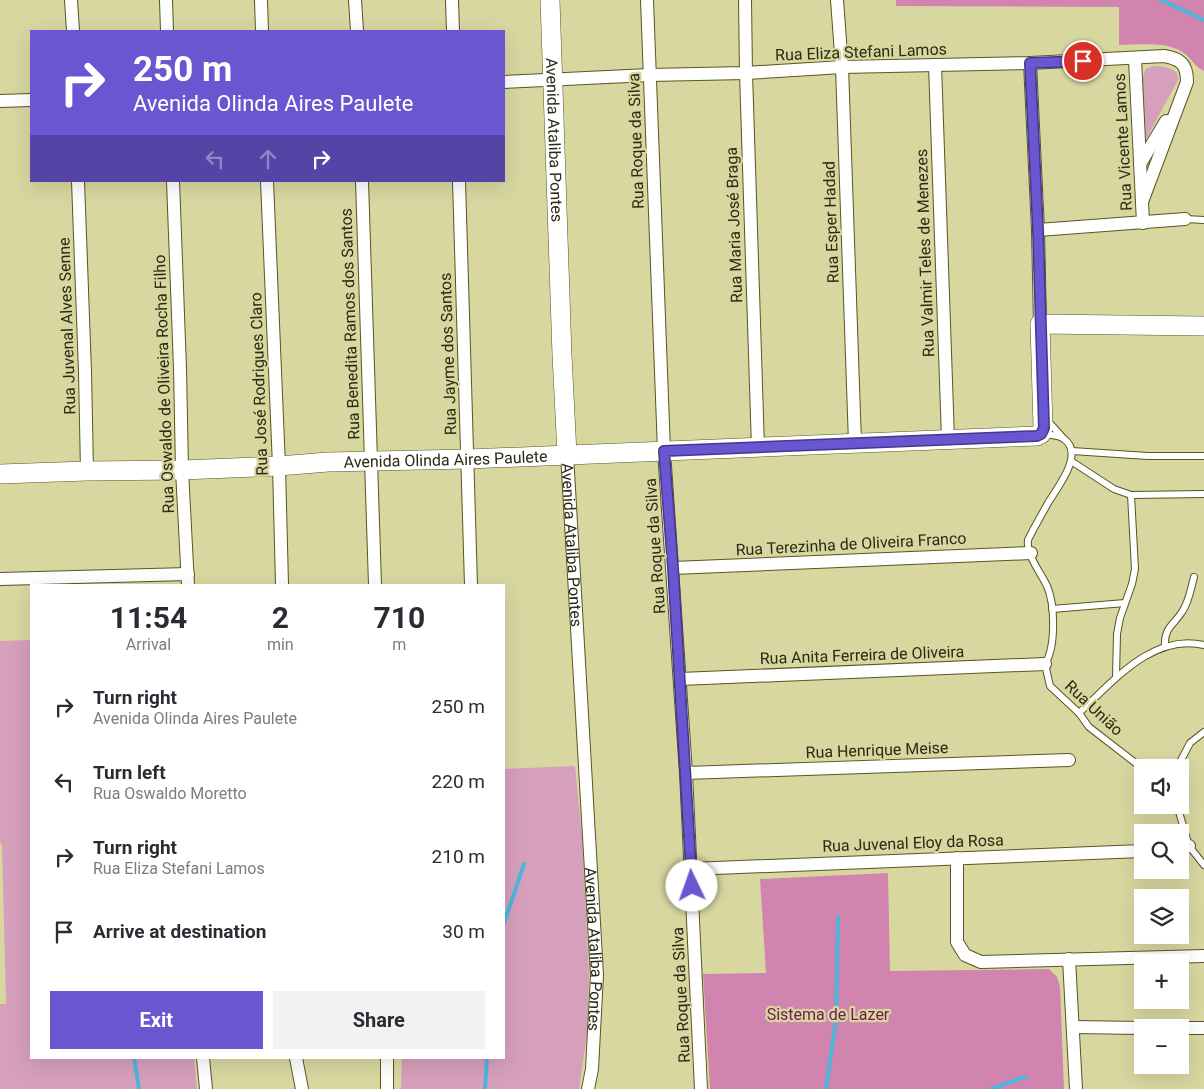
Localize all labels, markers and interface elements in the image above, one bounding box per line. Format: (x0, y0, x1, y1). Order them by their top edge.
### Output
street label: Rua Eliza Stefani Lamos (775, 40, 947, 64)
pin (1062, 40, 1104, 82)
icon: arrive (1069, 47, 1097, 75)
text: 250 m (133, 49, 232, 90)
icon: right (50, 50, 115, 115)
street label: Avenida Ataliba Pontes (542, 58, 567, 222)
street label: Rua Roque da Silva (624, 73, 648, 209)
street label: Rua Vicente Lamos (1110, 73, 1136, 211)
text: Avenida Olinda Aires Paulete (133, 91, 413, 116)
icon: left (201, 145, 229, 173)
icon: ahead (254, 145, 282, 173)
icon: right (307, 145, 335, 173)
street label: Rua Maria José Braga (722, 147, 746, 303)
street label: Rua Valmir Teles de Menezes (912, 149, 938, 357)
street label: Rua Esper Hadad (819, 160, 843, 284)
street label: Rua Benedita Ramos dos Santos (336, 208, 364, 440)
street label: Rua Juvenal Alves Senne (54, 237, 80, 415)
street label: Rua Oswaldo de Oliveira Rocha Filho (150, 254, 178, 514)
street label: Rua Jayme dos Santos (436, 272, 460, 436)
street label: Rua José Rodrigues Claro (246, 292, 272, 476)
street label: Avenida Olinda Aires Paulete (344, 446, 548, 471)
street label: Avenida Ataliba Pontes (558, 462, 586, 627)
street label: Rua Roque da Silva (641, 477, 669, 615)
street label: Rua Terezinha de Oliveira Franco (735, 528, 967, 560)
text: 11:54 (110, 600, 187, 635)
text: 2 (272, 600, 289, 635)
text: 710 (374, 600, 425, 635)
text: Arrival (126, 635, 171, 654)
text: min (267, 635, 294, 654)
text: m (392, 635, 406, 654)
street label: Rua Anita Ferreira de Oliveira (759, 642, 965, 668)
street label: Rua União (1061, 676, 1127, 740)
text: Turn right (93, 686, 177, 709)
icon: right (50, 693, 78, 721)
text: 250 m (432, 695, 485, 718)
text: Avenida Olinda Aires Paulete (93, 709, 297, 728)
street label: Rua Henrique Meise (805, 738, 949, 762)
map controls (1134, 759, 1189, 1074)
button: sound (1134, 759, 1189, 814)
text: Turn left (93, 761, 166, 784)
icon: left (50, 768, 78, 796)
text: 220 m (432, 770, 485, 793)
text: Rua Oswaldo Moretto (93, 784, 247, 803)
button: search (1134, 824, 1189, 879)
street label: Rua Juvenal Eloy da Rosa (822, 830, 1004, 856)
text: Turn right (93, 836, 177, 859)
icon: right (50, 843, 78, 871)
text: 210 m (432, 845, 485, 868)
text: Rua Eliza Stefani Lamos (93, 859, 265, 878)
position arrow (665, 859, 717, 911)
street label: Avenida Ataliba Pontes (581, 867, 607, 1032)
button: layers (1134, 889, 1189, 944)
icon: arrive (50, 918, 78, 946)
text: Arrive at destination (93, 920, 266, 943)
text: 30 m (442, 920, 485, 943)
street label: Rua Roque da Silva (668, 927, 694, 1063)
button: + (1134, 954, 1189, 1009)
button: Exit (50, 991, 263, 1049)
button: Share (273, 991, 485, 1049)
park label: Sistema de Lazer (767, 1005, 890, 1024)
button: − (1134, 1019, 1189, 1074)

